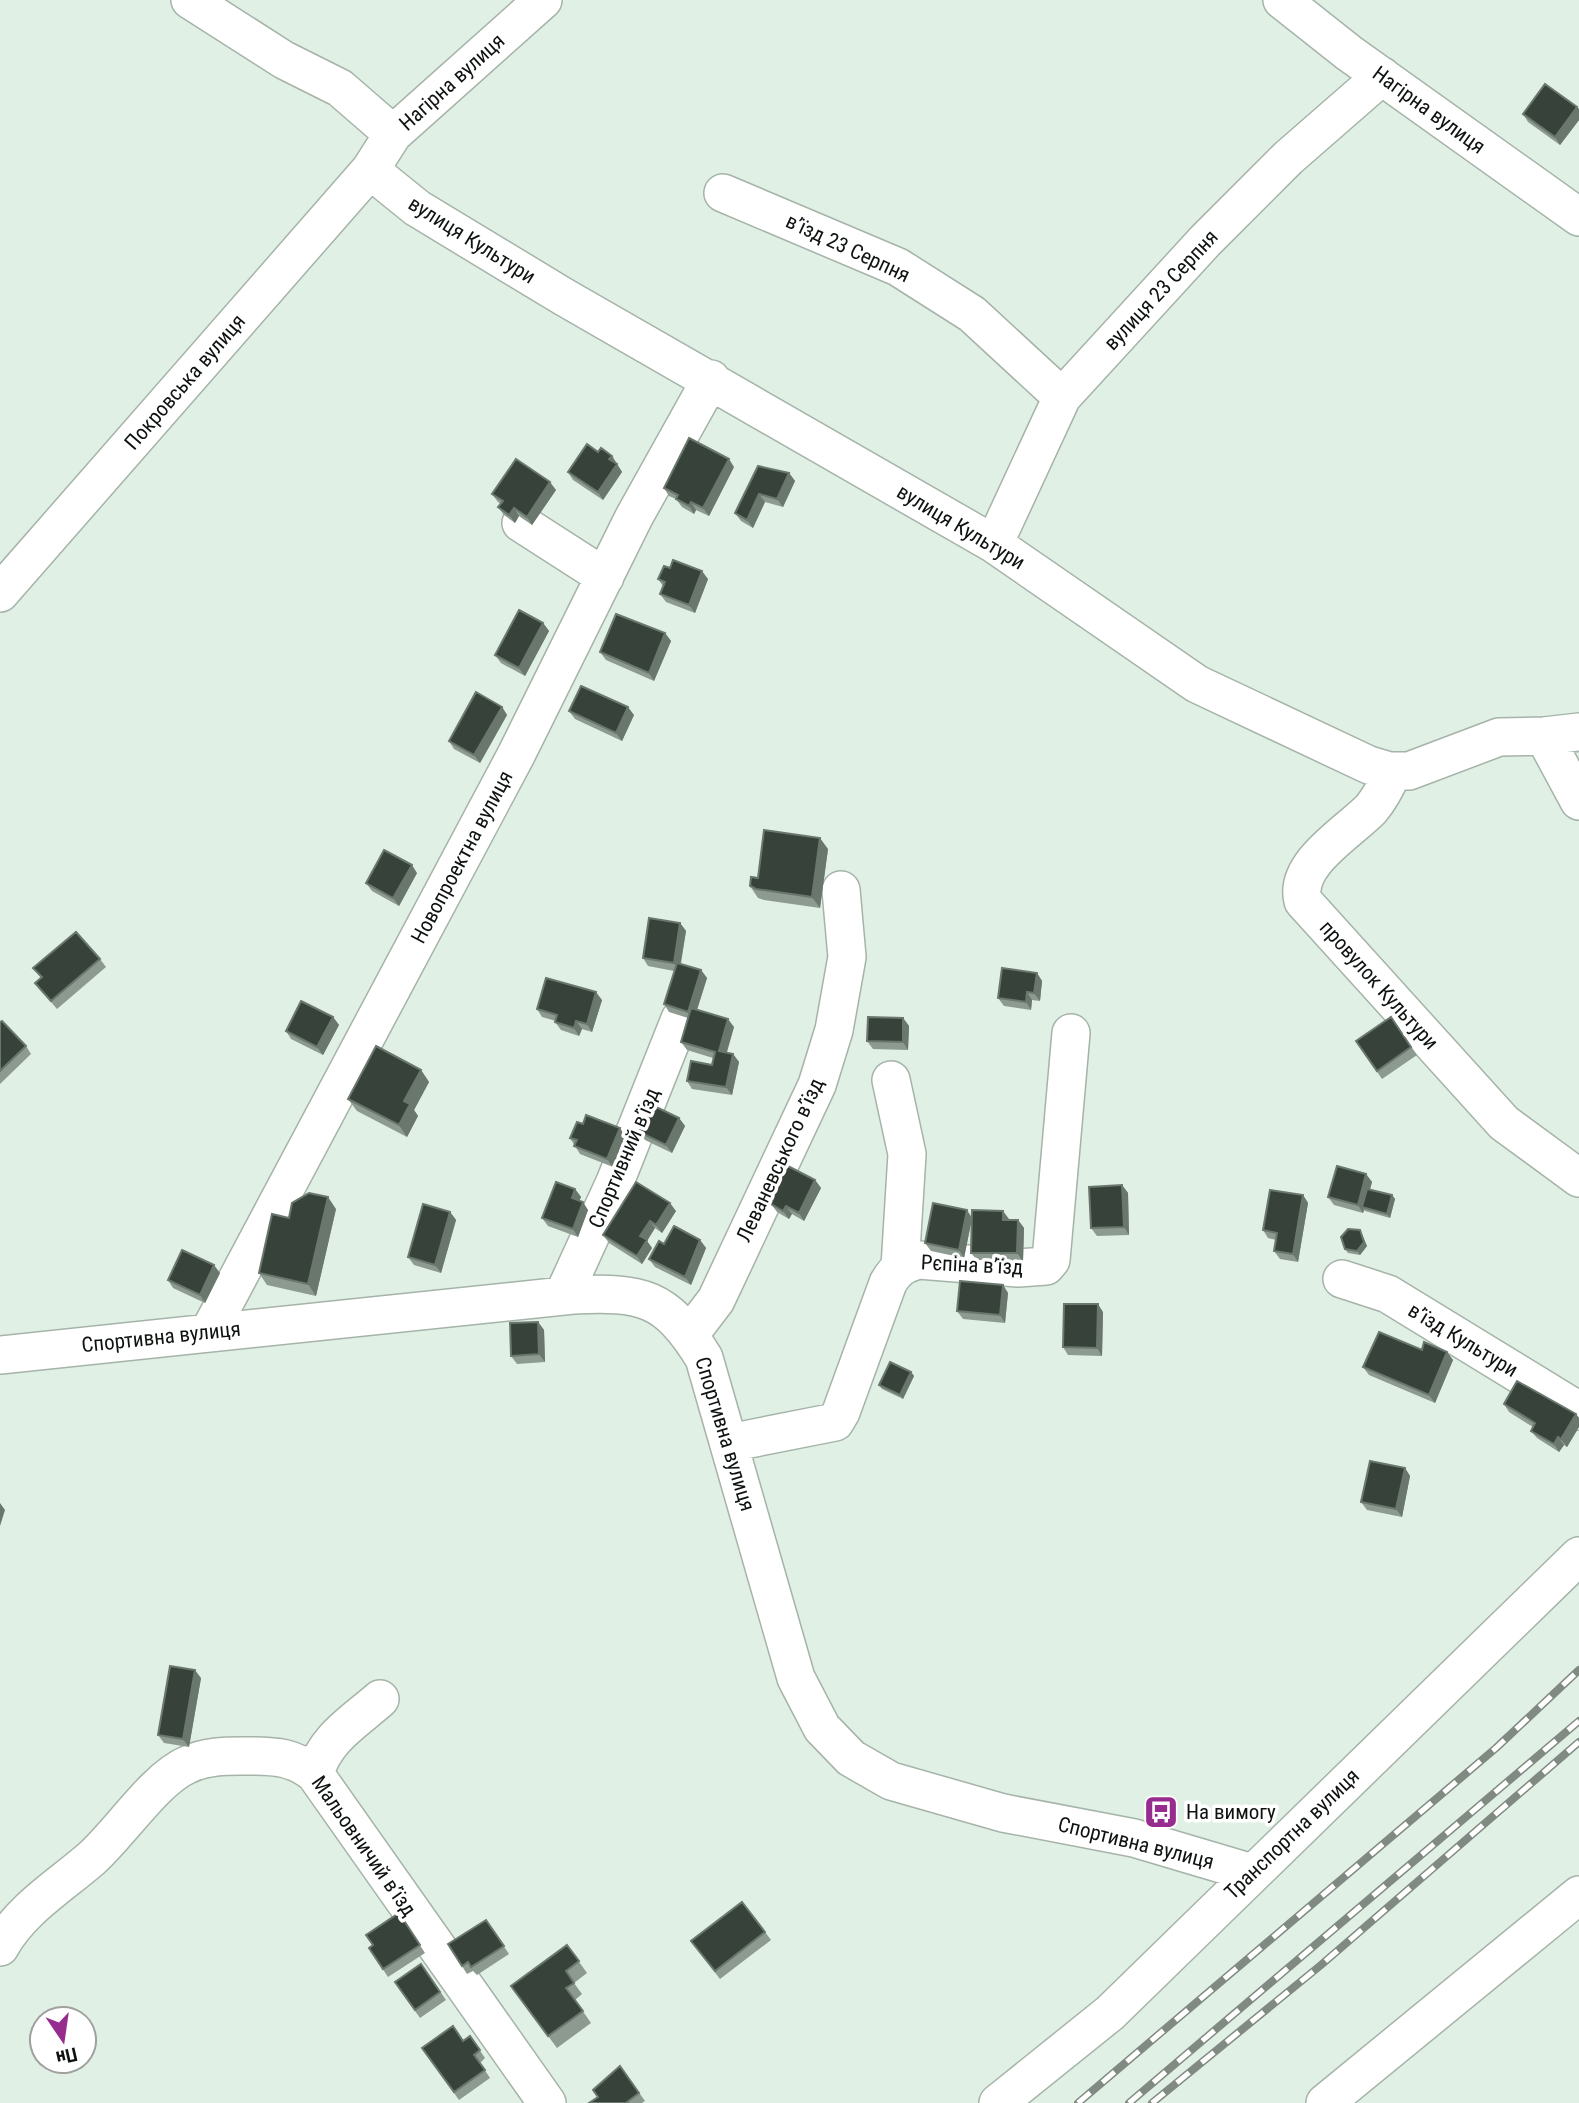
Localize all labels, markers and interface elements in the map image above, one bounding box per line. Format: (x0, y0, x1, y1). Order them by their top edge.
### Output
street label: Нагірна вулиця (395, 29, 509, 135)
street label: Нагірна вулиця (1368, 61, 1490, 159)
street label: вулиця Культури (404, 191, 540, 289)
street label: в’їзд 23 Серпня (782, 209, 914, 287)
street label: вулиця 23 Серпня (1099, 225, 1223, 355)
street label: Покровська вулиця (120, 309, 250, 455)
street label: вулиця Культури (893, 479, 1029, 575)
street label: Новопроектна вулиця (406, 767, 518, 947)
street label: провулок Культури (1315, 916, 1443, 1054)
street label: Леваневського в’їзд (732, 1074, 828, 1246)
street label: Спортивний в’їзд (584, 1084, 664, 1232)
street label: Рєпіна в’їзд (920, 1250, 1024, 1280)
street label: в’їзд Культури (1404, 1298, 1522, 1382)
street label: Спортивна вулиця (80, 1317, 242, 1357)
street label: Спортивна вулиця (690, 1354, 760, 1514)
street label: Транспортна вулиця (1220, 1764, 1364, 1904)
street label: Мальовничий в’їзд (307, 1771, 421, 1921)
bus stop icon: На вимогу (1142, 1793, 1180, 1831)
place label: На вимогу (1186, 1800, 1276, 1824)
street label: Спортивна вулиця (1056, 1812, 1216, 1874)
north arrow (28, 2005, 98, 2075)
text: Пн (54, 2042, 80, 2070)

